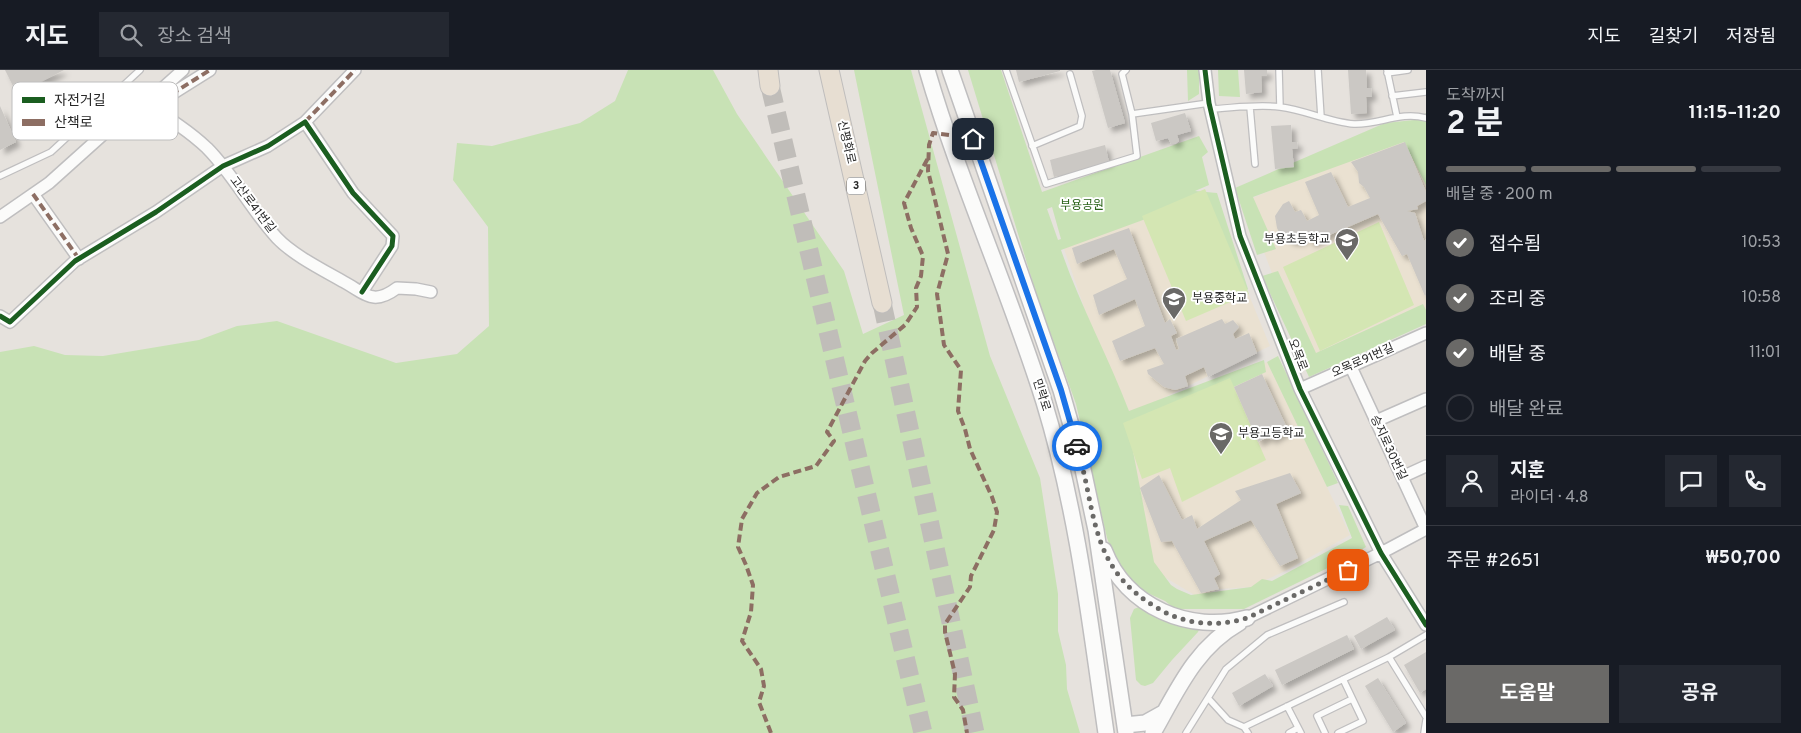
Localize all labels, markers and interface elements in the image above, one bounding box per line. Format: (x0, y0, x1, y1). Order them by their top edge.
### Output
search box (99, 12, 449, 57)
icon: search (117, 21, 145, 49)
text: 지도 (25, 23, 69, 53)
text: 장소 검색 (157, 25, 232, 49)
text: 지도 (1588, 26, 1621, 49)
text: 길찾기 (1649, 26, 1698, 49)
text: 저장됨 (1726, 26, 1776, 49)
legend (12, 82, 178, 140)
text: 도착까지 (1446, 86, 1505, 106)
text: 자전거길 (54, 93, 106, 110)
text: 11:15–11:20 (1689, 101, 1781, 125)
text: 2 분 (1446, 105, 1503, 145)
text: 산책로 (54, 115, 93, 132)
pin (952, 118, 994, 160)
street label: 신평화로 (833, 119, 859, 165)
icon: home (959, 125, 987, 153)
street label: 고산로41번길 (225, 173, 279, 237)
road number: 3 (847, 178, 865, 194)
text: 배달 중 · 200 m (1446, 185, 1553, 205)
park label: 부용공원 (1060, 198, 1104, 214)
school or university icon: 부용초등학교 (1334, 227, 1360, 261)
icon: check (1446, 229, 1474, 257)
place label: 부용초등학교 (1264, 232, 1330, 248)
text: 접수됨 (1489, 233, 1541, 257)
text: 10:53 (1742, 233, 1781, 253)
icon: check (1446, 284, 1474, 312)
school or university icon: 부용중학교 (1161, 286, 1187, 320)
text: 조리 중 (1489, 288, 1546, 312)
text: 10:58 (1741, 288, 1781, 308)
place label: 부용중학교 (1192, 291, 1247, 307)
street label: 오목로 (1284, 337, 1310, 373)
icon: check (1446, 339, 1474, 367)
street label: 오목로91번길 (1329, 340, 1397, 382)
text: 배달 중 (1489, 343, 1546, 367)
text: 11:01 (1749, 343, 1781, 363)
street label: 민락로 (1028, 377, 1054, 413)
text: 배달 완료 (1489, 398, 1563, 422)
street label: 승지로30번길 (1366, 413, 1410, 483)
courier (1052, 421, 1102, 471)
school or university icon: 부용고등학교 (1208, 421, 1234, 455)
place label: 부용고등학교 (1238, 426, 1304, 442)
icon: car (1063, 432, 1091, 460)
button: person (1446, 455, 1498, 507)
button: chat (1665, 455, 1717, 507)
button: phone (1729, 455, 1781, 507)
text: 지훈 (1510, 459, 1545, 483)
text: 라이더 · 4.8 (1510, 488, 1589, 508)
text: ₩50,700 (1706, 546, 1781, 570)
pin (1327, 549, 1369, 591)
text: 주문 #2651 (1446, 549, 1540, 573)
icon: bag (1334, 556, 1362, 584)
button: 도움말 (1446, 665, 1609, 723)
button: 공유 (1619, 665, 1781, 723)

